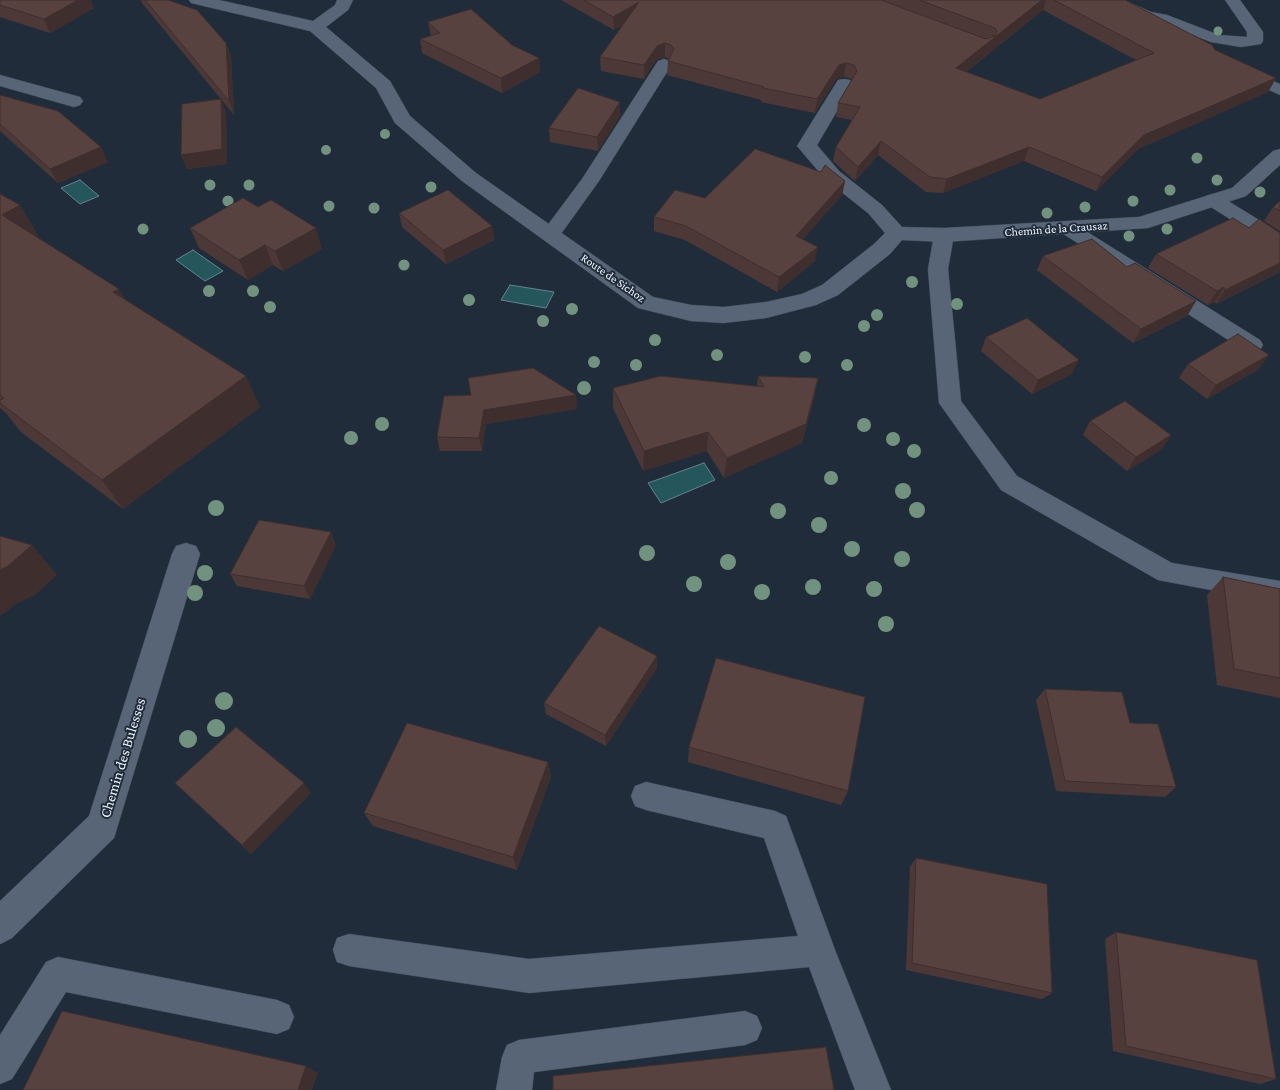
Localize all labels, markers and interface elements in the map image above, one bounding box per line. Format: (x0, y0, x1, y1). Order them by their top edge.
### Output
street label: Chemin de la Crausaz (1004, 218, 1108, 240)
street label: Route de Sichoz (578, 251, 648, 305)
street label: Chemin des Bulesses (96, 696, 150, 820)

